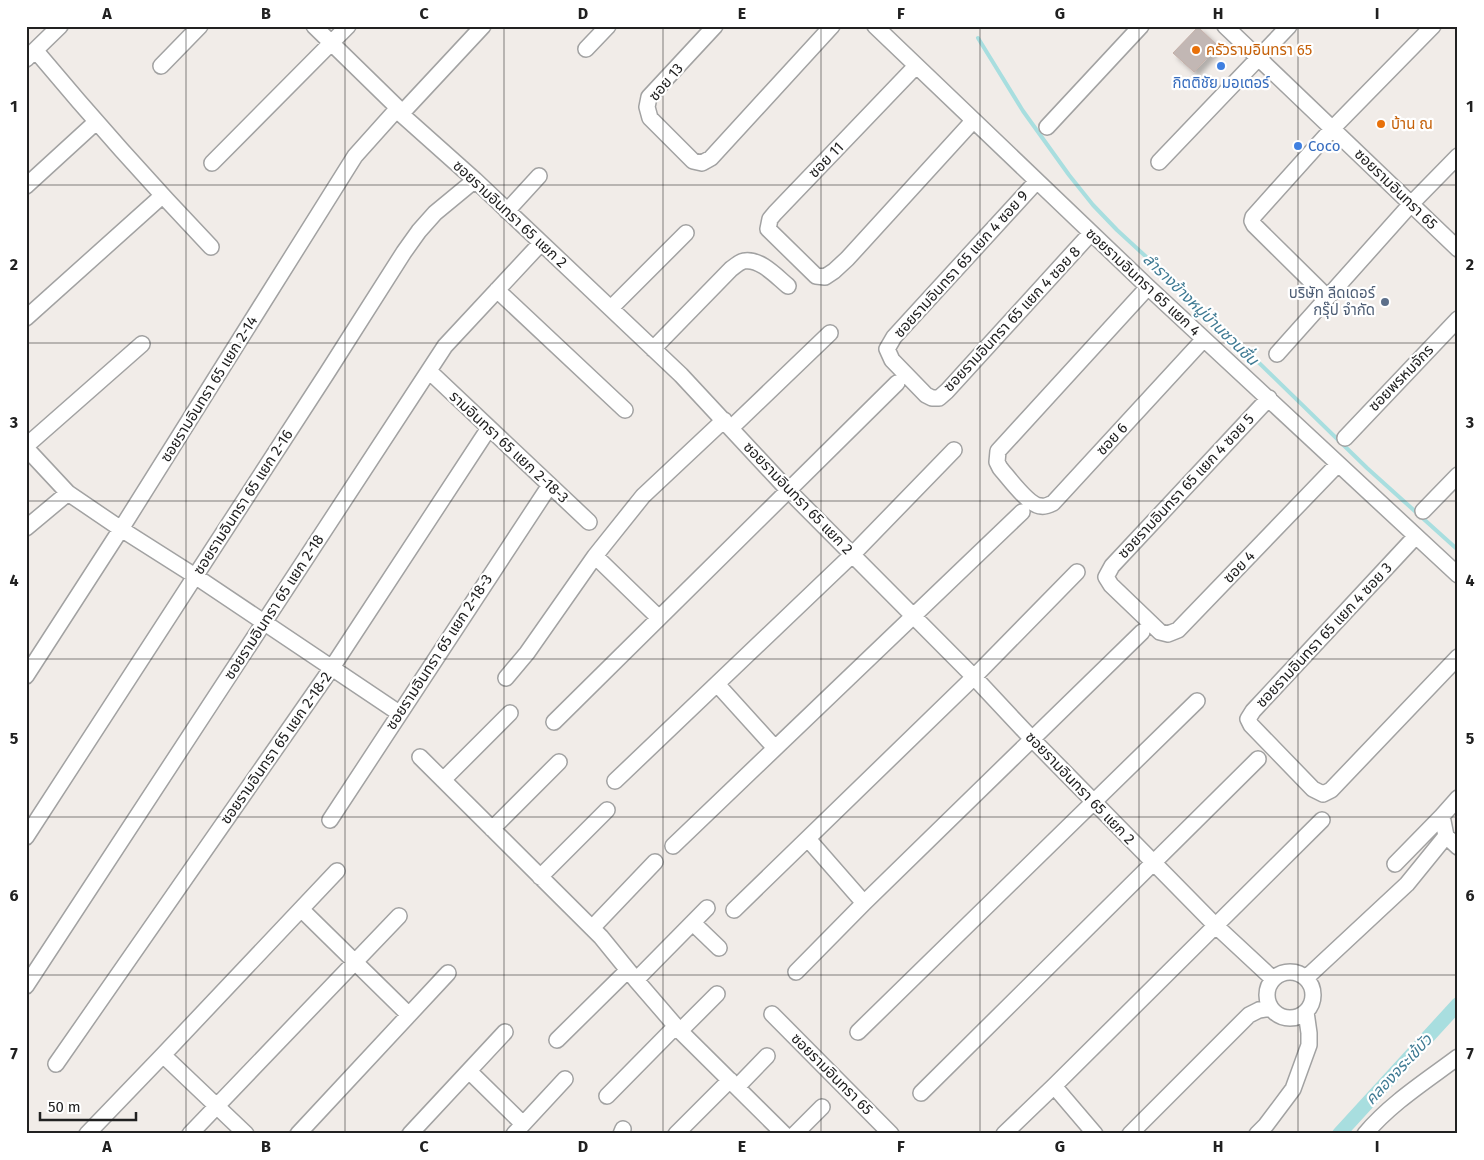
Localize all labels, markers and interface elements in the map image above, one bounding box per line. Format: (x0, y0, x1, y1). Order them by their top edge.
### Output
text: A (101, 4, 112, 23)
text: B (261, 4, 271, 23)
text: C (419, 4, 429, 23)
text: D (578, 4, 588, 23)
text: E (738, 4, 746, 23)
text: F (897, 4, 905, 23)
text: G (1055, 4, 1065, 23)
text: H (1213, 4, 1223, 23)
text: I (1375, 4, 1379, 23)
place label: ครัวรามอินทรา 65 (1206, 41, 1312, 59)
marker: ครัวรามอินทรา 65 (1190, 44, 1202, 56)
street label: ซอย 13 (645, 59, 687, 105)
marker: กิตติชัย มอเตอร์ (1215, 60, 1227, 72)
place label: กิตติชัย มอเตอร์ (1173, 74, 1270, 92)
text: 1 (10, 97, 18, 116)
text: 1 (1466, 97, 1474, 116)
place label: บ้าน ณ (1391, 115, 1433, 133)
marker: บ้าน ณ (1375, 118, 1387, 130)
place label: Coco (1308, 137, 1341, 155)
street label: ซอย 11 (805, 138, 847, 182)
marker: Coco (1292, 140, 1304, 152)
street label: ซอยรามอินทรา 65 (1351, 145, 1441, 233)
street label: ซอยรามอินทรา 65 แยก 2 (449, 156, 571, 272)
street label: ซอยรามอินทรา 65 แยก 4 ซอย 9 (890, 187, 1032, 341)
street label: ซอยรามอินทรา 65 แยก 4 (1082, 224, 1204, 340)
street label: ซอยรามอินทรา 65 แยก 4 ซอย 8 (940, 243, 1084, 395)
water label: ลำรางข้างหมู่บ้านชวนชื่น (1138, 248, 1264, 371)
text: 2 (10, 255, 18, 274)
text: 2 (1466, 255, 1474, 274)
place label: บริษัท ลีดเดอร์ กรุ๊ป จำกัด (1289, 284, 1376, 319)
marker: บริษัท ลีดเดอร์ กรุ๊ป จำกัด (1379, 296, 1391, 308)
street label: ซอยรามอินทรา 65 แยก 2-14 (157, 313, 261, 465)
street label: ซอยพรหมจักร (1365, 341, 1437, 415)
street label: รามอินทรา 65 แยก 2-18-3 (446, 387, 572, 507)
street label: ซอยรามอินทรา 65 แยก 4 ซอย 5 (1114, 410, 1258, 562)
text: 3 (9, 413, 18, 432)
text: 3 (1465, 413, 1474, 432)
street label: ซอย 6 (1093, 419, 1131, 459)
street label: ซอยรามอินทรา 65 แยก 2-16 (189, 426, 297, 578)
street label: ซอยรามอินทรา 65 แยก 2 (740, 438, 856, 558)
street label: ซอยรามอินทรา 65 แยก 2-18 (220, 531, 328, 683)
street label: ซอย 4 (1219, 547, 1259, 587)
street label: ซอยรามอินทรา 65 แยก 4 ซอย 3 (1252, 559, 1396, 711)
text: 4 (9, 571, 19, 590)
street label: ซอยรามอินทรา 65 แยก 2-18-3 (382, 571, 496, 733)
text: 4 (1465, 571, 1475, 590)
street label: ซอยรามอินทรา 65 แยก 2-18-2 (216, 668, 336, 828)
street label: ซอยรามอินทรา 65 แยก 2 (1022, 728, 1138, 848)
text: 5 (10, 729, 19, 748)
text: 5 (1466, 729, 1475, 748)
text: 6 (9, 886, 19, 905)
text: 6 (1465, 886, 1475, 905)
street label: ซอยรามอินทรา 65 (787, 1029, 877, 1119)
water label: คลองจระเข้บัว (1361, 1029, 1437, 1108)
text: 7 (10, 1044, 18, 1063)
text: 7 (1466, 1044, 1474, 1063)
scale bar (40, 1090, 136, 1122)
text: 50 m (48, 1098, 81, 1116)
text: A (101, 1137, 112, 1156)
text: B (261, 1137, 271, 1156)
text: C (419, 1137, 429, 1156)
text: D (578, 1137, 588, 1156)
text: E (738, 1137, 746, 1156)
text: F (897, 1137, 905, 1156)
text: G (1055, 1137, 1065, 1156)
text: H (1213, 1137, 1223, 1156)
text: I (1375, 1137, 1379, 1156)

